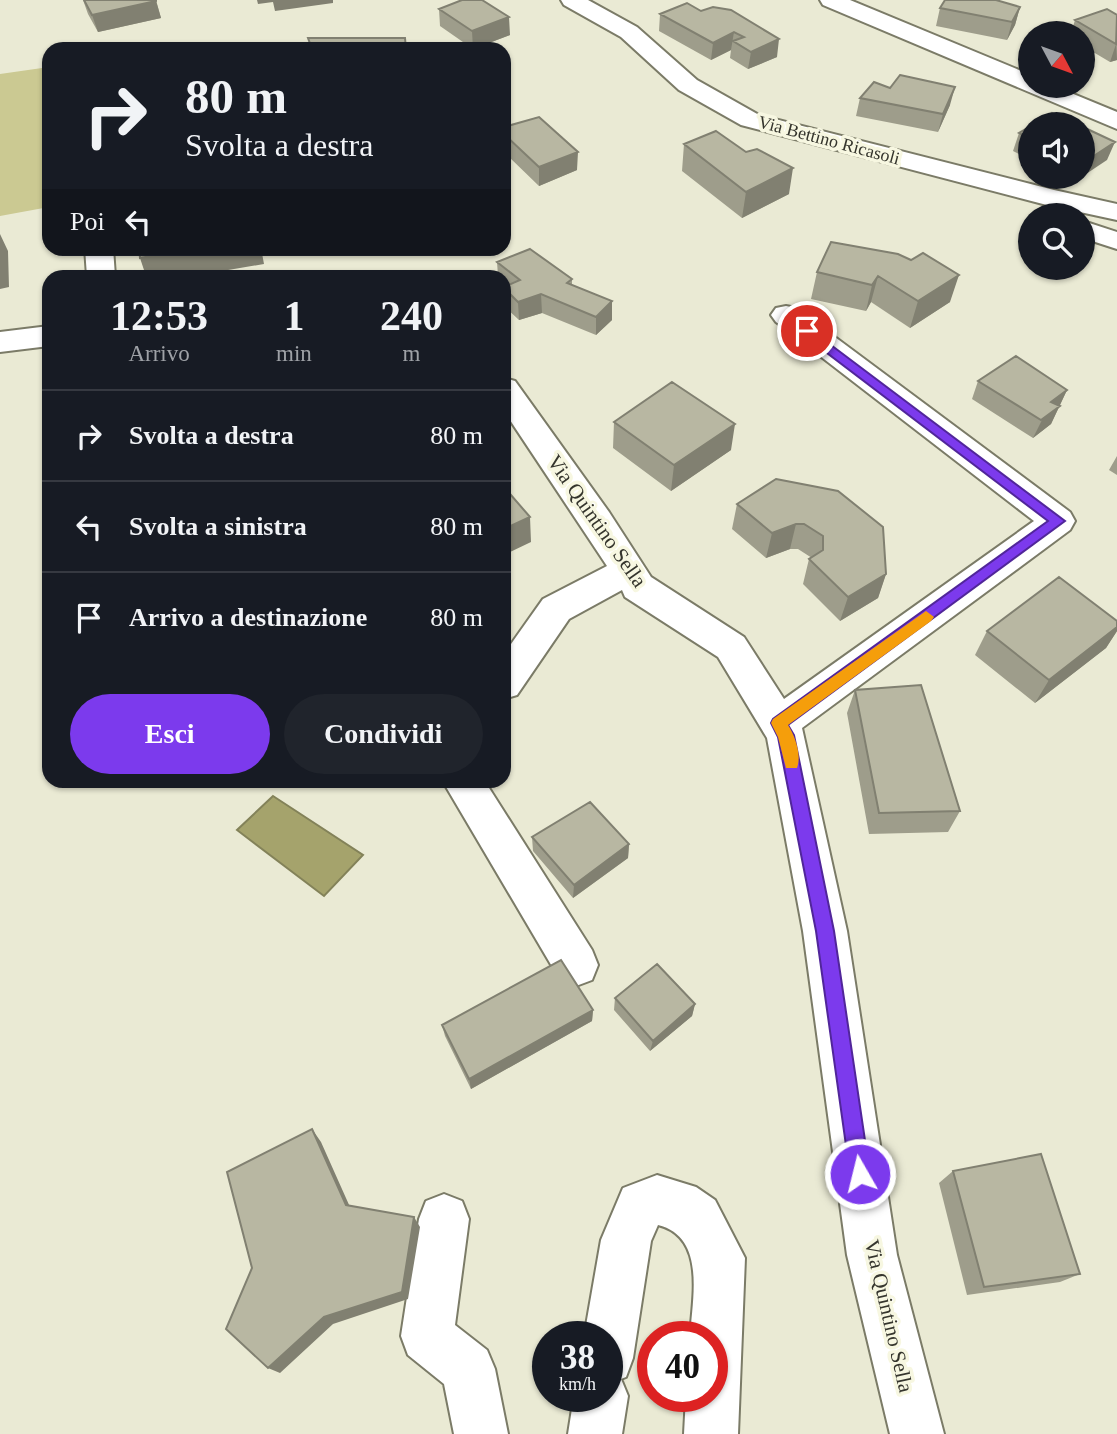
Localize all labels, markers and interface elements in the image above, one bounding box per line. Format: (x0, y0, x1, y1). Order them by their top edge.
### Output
north arrow (1018, 21, 1096, 98)
map controls (1018, 21, 1095, 280)
text: 80 m (185, 69, 287, 124)
icon: right (70, 70, 161, 161)
street label: Via Bettino Ricasoli (756, 111, 902, 169)
button: sound (1018, 112, 1095, 189)
text: Svolta a destra (185, 127, 373, 163)
icon: left (119, 203, 157, 241)
button: search (1018, 203, 1095, 280)
text: Poi (70, 207, 105, 236)
text: 12:53 (110, 293, 208, 339)
text: 1 (283, 293, 304, 339)
text: 240 (380, 293, 443, 339)
pin (777, 301, 837, 361)
icon: arrive (788, 312, 826, 350)
text: Arrivo (128, 341, 190, 366)
text: min (276, 341, 312, 366)
text: m (402, 341, 420, 366)
icon: right (70, 417, 108, 455)
text: Svolta a destra (129, 421, 294, 450)
text: 80 m (430, 421, 483, 450)
street label: Via Quintino Sella (542, 450, 652, 592)
icon: left (70, 508, 108, 546)
text: Svolta a sinistra (129, 512, 307, 541)
text: 80 m (430, 512, 483, 541)
icon: arrive (70, 599, 108, 637)
text: Arrivo a destinazione (129, 603, 367, 632)
text: 80 m (430, 603, 483, 632)
button: Esci (70, 694, 270, 774)
button: Condividi (284, 694, 483, 774)
position arrow (823, 1137, 897, 1211)
street label: Via Quintino Sella (860, 1237, 918, 1395)
speed limit sign: 40 (637, 1321, 728, 1412)
text: 38 (560, 1338, 595, 1377)
text: km/h (559, 1374, 596, 1394)

